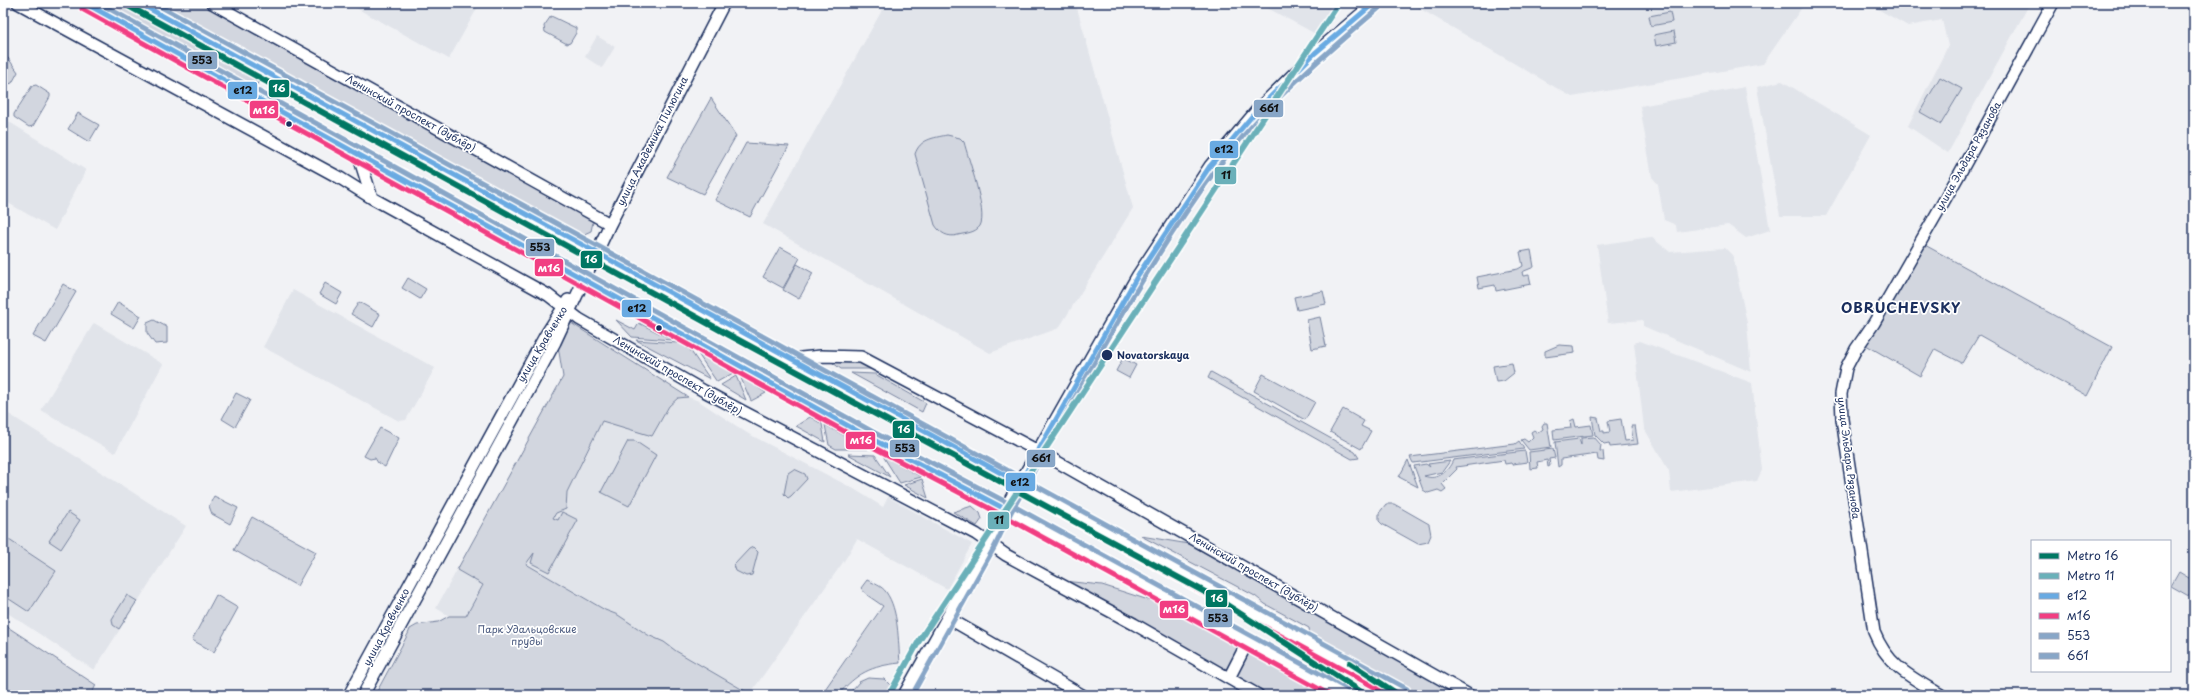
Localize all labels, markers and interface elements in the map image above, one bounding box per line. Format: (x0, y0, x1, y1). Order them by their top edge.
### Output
line badge: 553 (187, 51, 218, 70)
text: 553 (192, 51, 212, 68)
street label: Ленинский проспект (дублёр) (344, 70, 479, 155)
street label: улица Академика Пилюгина (612, 73, 691, 208)
line badge: 16 (268, 79, 290, 98)
text: 16 (272, 79, 286, 96)
line badge: е12 (227, 81, 258, 100)
text: е12 (234, 81, 253, 98)
street label: улица Эльдара Рязанова (1931, 98, 2004, 213)
line badge: 661 (1253, 99, 1284, 118)
text: 661 (1259, 99, 1279, 116)
line badge: м16 (249, 100, 279, 119)
text: м16 (253, 101, 275, 118)
unlabelled marker (284, 119, 294, 129)
line badge: е12 (1209, 140, 1239, 159)
text: е12 (1215, 140, 1234, 157)
line badge: 11 (1214, 166, 1237, 185)
text: 11 (1221, 166, 1231, 183)
line badge: 553 (525, 238, 555, 257)
text: 553 (530, 238, 550, 255)
line badge: 16 (580, 250, 603, 269)
text: 16 (584, 250, 598, 267)
line badge: м16 (534, 258, 564, 277)
text: м16 (538, 259, 560, 276)
district label: OBRUCHEVSKY (1841, 297, 1961, 318)
line badge: е12 (621, 299, 652, 318)
text: е12 (628, 299, 647, 316)
street label: улица Кравченко (513, 303, 570, 384)
unlabelled marker (654, 323, 664, 333)
street label: Ленинский проспект (дублёр) (611, 331, 746, 418)
place label: Novatorskaya (1117, 347, 1190, 362)
marker: Novatorskaya (1100, 348, 1114, 362)
street label: улица Эльдара Рязанова (1835, 396, 1865, 521)
line badge: 16 (892, 420, 915, 439)
text: 16 (897, 420, 911, 437)
line badge: м16 (845, 431, 876, 450)
text: м16 (850, 431, 872, 448)
line badge: 553 (889, 439, 920, 458)
text: 553 (895, 439, 915, 456)
line badge: 661 (1026, 449, 1056, 468)
text: 661 (1031, 449, 1051, 466)
line badge: е12 (1005, 472, 1036, 492)
text: е12 (1011, 473, 1030, 490)
line badge: 11 (987, 511, 1010, 530)
text: 11 (994, 511, 1004, 528)
street label: Ленинский проспект (дублёр) (1187, 528, 1322, 615)
legend (2031, 540, 2171, 672)
text: Metro 16 (2067, 546, 2118, 564)
text: Metro 11 (2067, 566, 2115, 584)
street label: улица Кравченко (359, 585, 413, 668)
text: е12 (2067, 586, 2087, 604)
line badge: 16 (1205, 589, 1228, 608)
text: 16 (1210, 589, 1224, 606)
line badge: м16 (1159, 600, 1189, 619)
text: м16 (1163, 600, 1185, 617)
text: м16 (2067, 606, 2091, 624)
line badge: 553 (1203, 608, 1233, 628)
text: 553 (1208, 609, 1228, 626)
park label: Парк Удальцовские пруды (478, 621, 576, 648)
text: 553 (2067, 626, 2090, 644)
text: 661 (2067, 646, 2089, 664)

